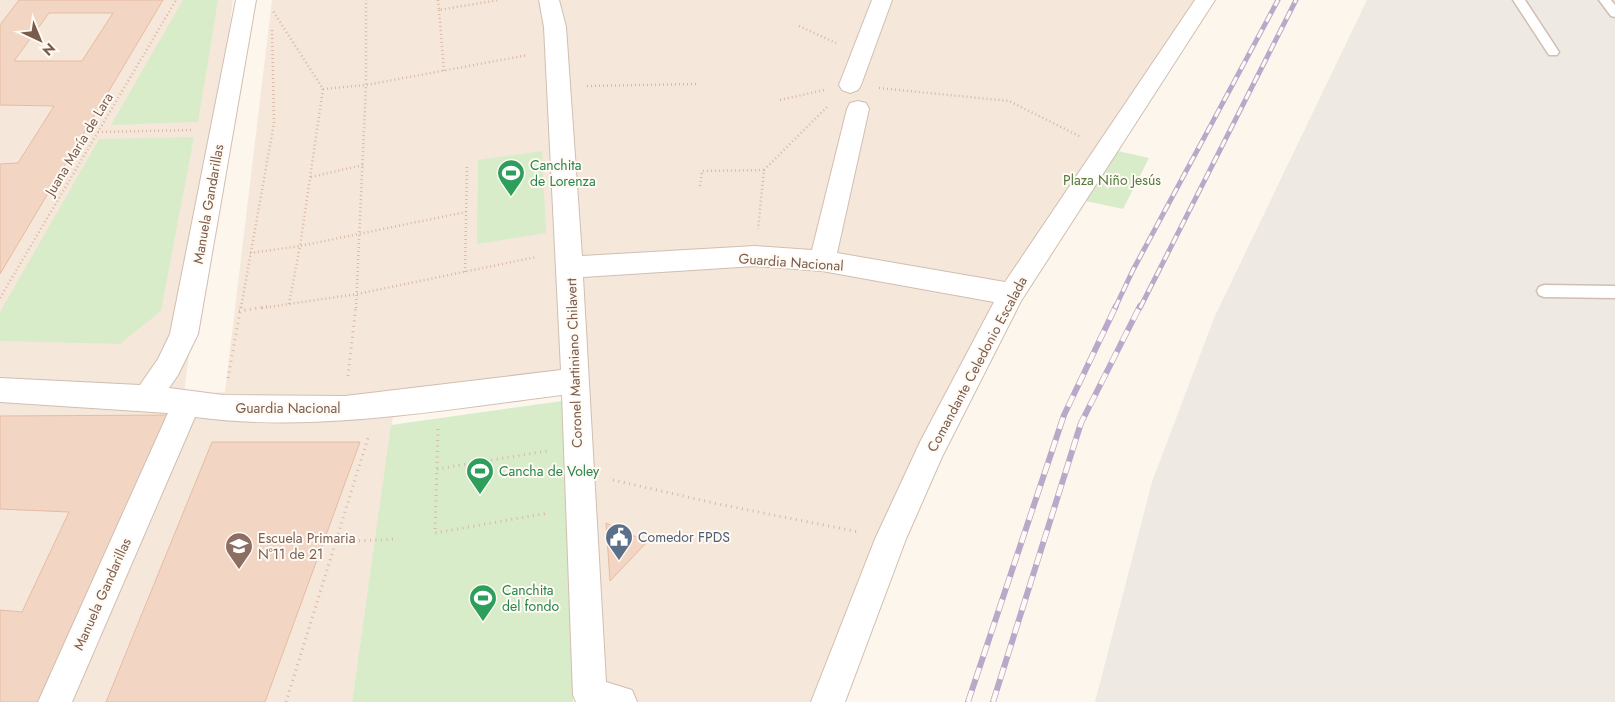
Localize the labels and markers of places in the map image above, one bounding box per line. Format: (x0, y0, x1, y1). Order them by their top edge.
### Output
place label: Canchita de Lorenza (530, 155, 596, 191)
sports icon: Canchita de Lorenza (496, 158, 526, 197)
sports icon: Cancha de Voley (465, 456, 495, 495)
place label: Cancha de Voley (499, 461, 600, 481)
public building icon: Comedor FPDS (604, 522, 634, 561)
place label: Comedor FPDS (638, 527, 730, 547)
place label: Escuela Primaria N°11 de 21 (258, 528, 355, 564)
school or university icon: Escuela Primaria N°11 de 21 (224, 531, 254, 570)
place label: Canchita del fondo (502, 580, 560, 616)
sports icon: Canchita del fondo (468, 583, 498, 622)

